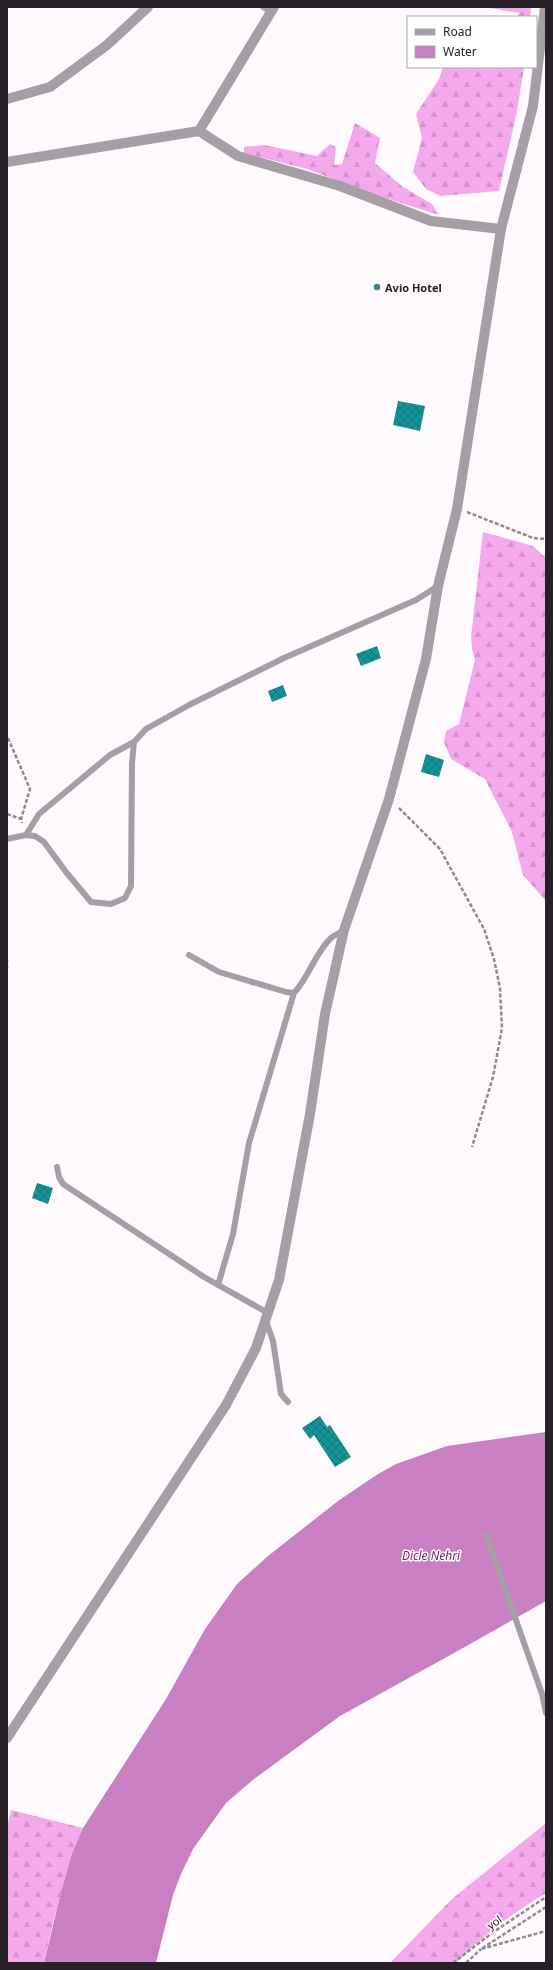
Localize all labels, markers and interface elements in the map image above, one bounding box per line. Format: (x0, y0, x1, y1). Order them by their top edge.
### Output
legend (407, 16, 537, 68)
text: Road (443, 23, 472, 40)
text: Water (443, 43, 477, 60)
place label: Avio Hotel (385, 280, 442, 295)
marker: Avio Hotel (372, 282, 382, 292)
water label: Dicle Nehri (402, 1547, 461, 1564)
street label: yol (484, 1912, 504, 1932)

